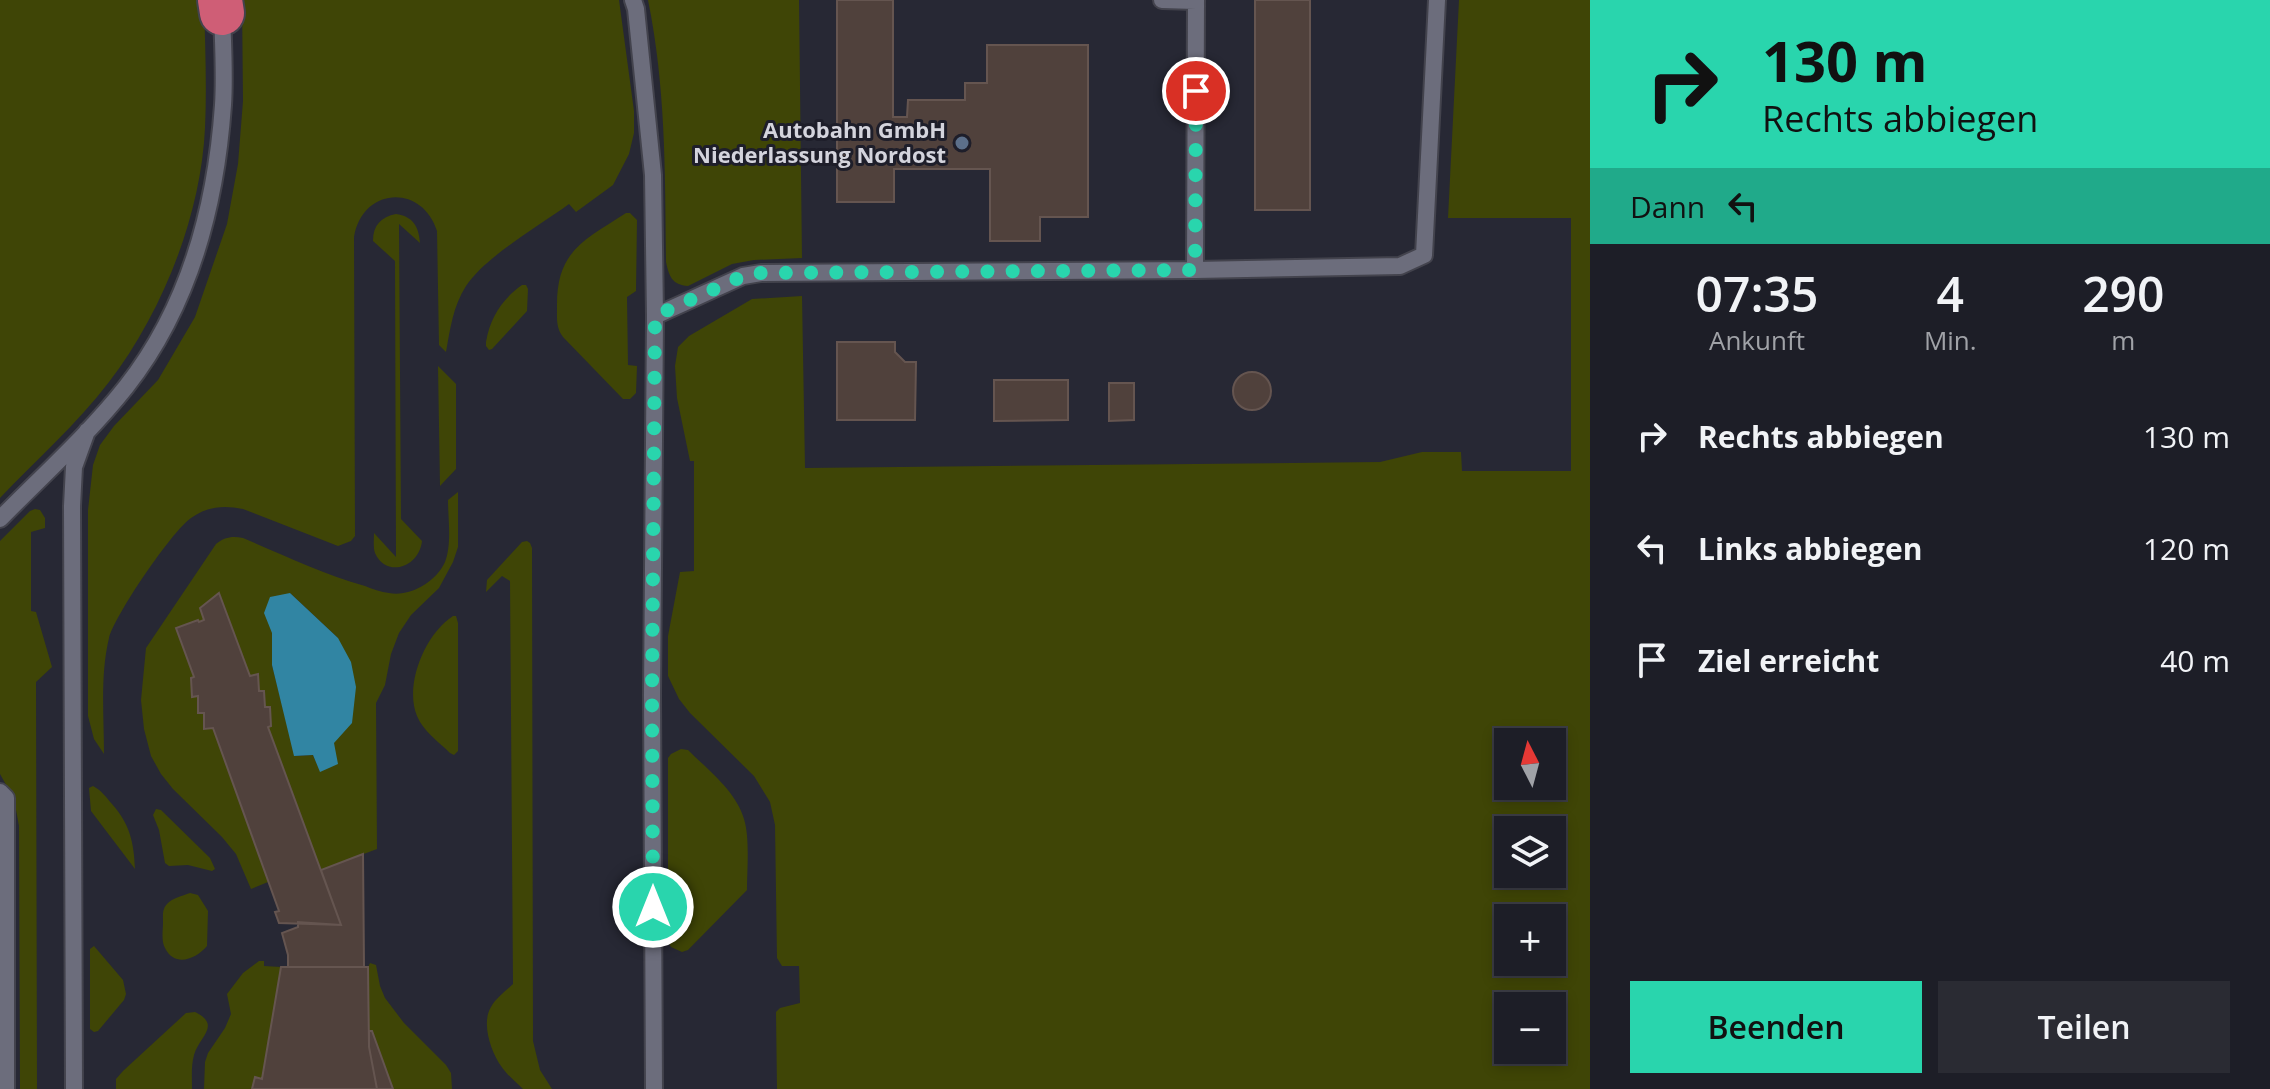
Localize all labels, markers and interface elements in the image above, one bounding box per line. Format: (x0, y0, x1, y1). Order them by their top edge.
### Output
text: 130 m (1762, 22, 1928, 98)
icon: right (1630, 32, 1734, 136)
pin (1162, 57, 1230, 125)
icon: arrive (1174, 69, 1218, 113)
text: Rechts abbiegen (1762, 94, 2038, 143)
place label: Autobahn GmbH Niederlassung Nordost (693, 114, 946, 169)
marker: Autobahn GmbH Niederlassung Nordost (953, 134, 971, 152)
icon: left (1721, 184, 1765, 228)
text: Dann (1630, 186, 1705, 227)
text: 07:35 (1695, 261, 1818, 326)
text: 4 (1937, 261, 1964, 326)
text: 290 (2082, 261, 2164, 326)
text: Ankunft (1709, 322, 1805, 358)
text: Min. (1924, 322, 1977, 358)
text: m (2111, 322, 2135, 358)
icon: right (1630, 414, 1674, 458)
text: Rechts abbiegen (1698, 416, 1944, 457)
text: 130 m (2143, 416, 2230, 457)
icon: left (1630, 526, 1674, 570)
text: Links abbiegen (1698, 528, 1923, 569)
text: 120 m (2143, 528, 2230, 569)
icon: arrive (1630, 638, 1674, 682)
text: Ziel erreicht (1698, 640, 1879, 681)
text: 40 m (2160, 640, 2230, 681)
north arrow (1494, 728, 1566, 800)
map controls (1494, 728, 1566, 1064)
button: layers (1494, 816, 1566, 888)
position arrow (611, 865, 695, 949)
button: + (1494, 904, 1566, 976)
button: Beenden (1630, 981, 1922, 1073)
button: Teilen (1938, 981, 2230, 1073)
button: − (1494, 992, 1566, 1064)

